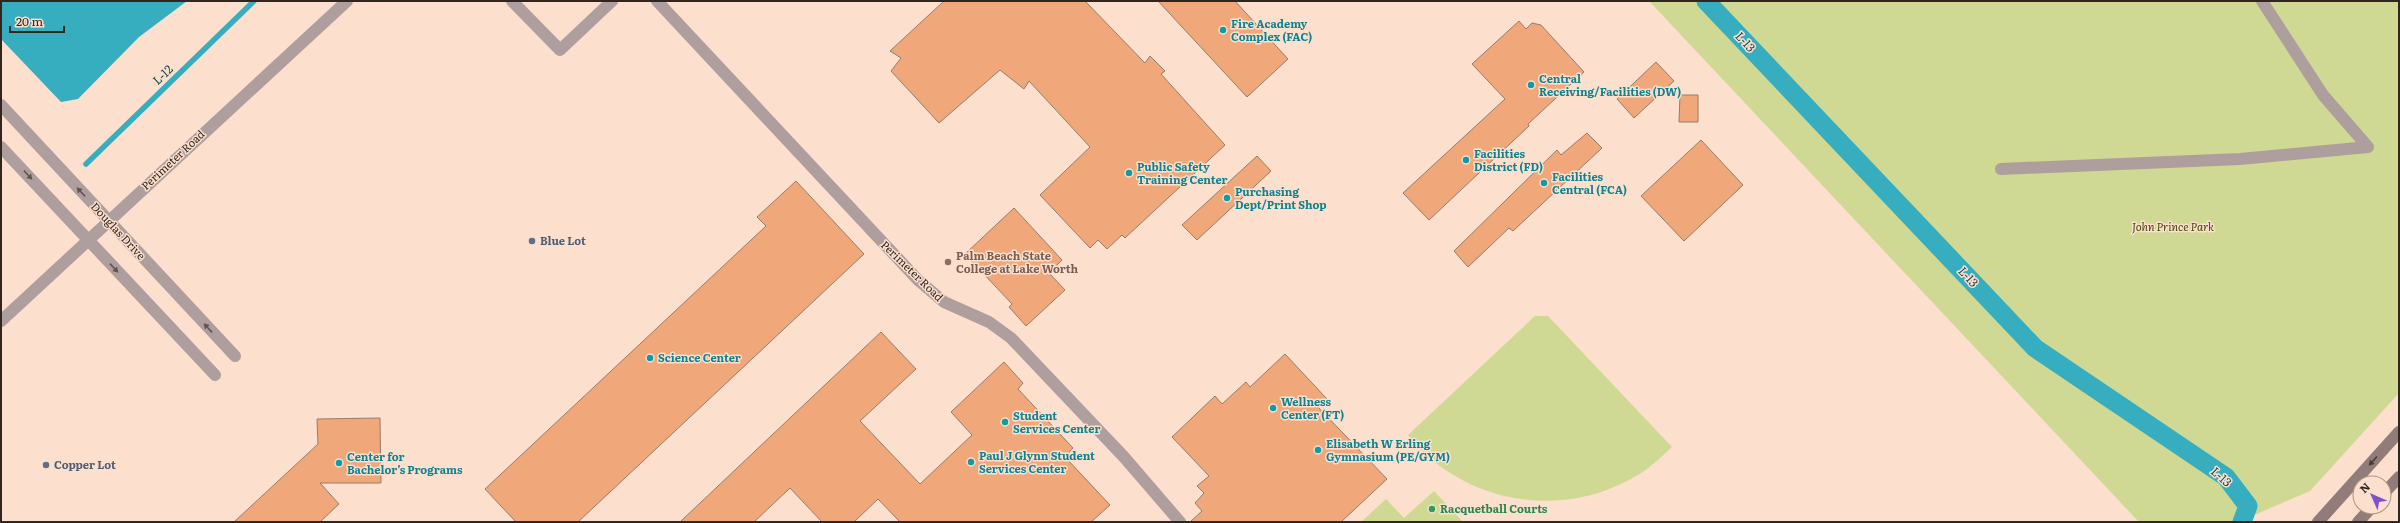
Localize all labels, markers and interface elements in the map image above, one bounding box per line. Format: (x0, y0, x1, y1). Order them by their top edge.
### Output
scale bar (10, 8, 64, 34)
text: 20 m (16, 12, 43, 30)
place label: Fire Academy Complex (FAC) (1231, 15, 1312, 44)
marker: Fire Academy Complex (FAC) (1218, 25, 1228, 35)
water label: L-13 (1732, 27, 1760, 56)
water label: L-12 (148, 60, 176, 88)
place label: Central Receiving/Facilities (DW) (1539, 70, 1681, 99)
marker: Central Receiving/Facilities (DW) (1526, 80, 1536, 90)
street label: Perimeter Road (137, 126, 208, 193)
place label: Facilities District (FD) (1474, 145, 1543, 174)
marker: Facilities District (FD) (1461, 155, 1471, 165)
place label: Public Safety Training Center (1137, 158, 1228, 187)
marker: Public Safety Training Center (1124, 168, 1134, 178)
place label: Facilities Central (FCA) (1552, 168, 1627, 197)
one-way arrow (23, 170, 32, 181)
marker: Facilities Central (FCA) (1539, 178, 1549, 188)
place label: Purchasing Dept/Print Shop (1235, 183, 1327, 212)
one-way arrow (76, 187, 86, 197)
marker: Purchasing Dept/Print Shop (1222, 193, 1232, 203)
street label: Douglas Drive (88, 198, 150, 263)
park label: John Prince Park (2132, 218, 2214, 234)
place label: Blue Lot (540, 232, 586, 248)
marker: Blue Lot (527, 236, 537, 246)
street label: Perimeter Road (878, 236, 948, 304)
place label: Palm Beach State College at Lake Worth (956, 247, 1078, 276)
marker: Palm Beach State College at Lake Worth (943, 257, 953, 267)
water label: L-13 (1955, 262, 1983, 291)
one-way arrow (110, 263, 119, 273)
one-way arrow (204, 323, 213, 333)
place label: Science Center (658, 349, 741, 365)
marker: Science Center (645, 353, 655, 363)
place label: Wellness Center (FT) (1281, 393, 1344, 422)
marker: Wellness Center (FT) (1268, 403, 1278, 413)
place label: Student Services Center (1013, 407, 1100, 436)
marker: Student Services Center (1000, 417, 1010, 427)
place label: Elisabeth W Erling Gymnasium (PE/GYM) (1326, 435, 1450, 464)
marker: Elisabeth W Erling Gymnasium (PE/GYM) (1313, 445, 1323, 455)
place label: Paul J Glynn Student Services Center (979, 447, 1095, 476)
place label: Center for Bachelor’s Programs (347, 448, 463, 477)
place label: Copper Lot (54, 456, 116, 472)
one-way arrow (2368, 456, 2378, 466)
marker: Paul J Glynn Student Services Center (966, 457, 976, 467)
marker: Center for Bachelor’s Programs (334, 458, 344, 468)
marker: Copper Lot (41, 460, 51, 470)
water label: L-13 (2207, 462, 2236, 490)
north arrow (2352, 475, 2392, 515)
text: N (2355, 478, 2373, 496)
place label: Racquetball Courts (1440, 500, 1548, 516)
marker: Racquetball Courts (1427, 504, 1437, 514)

